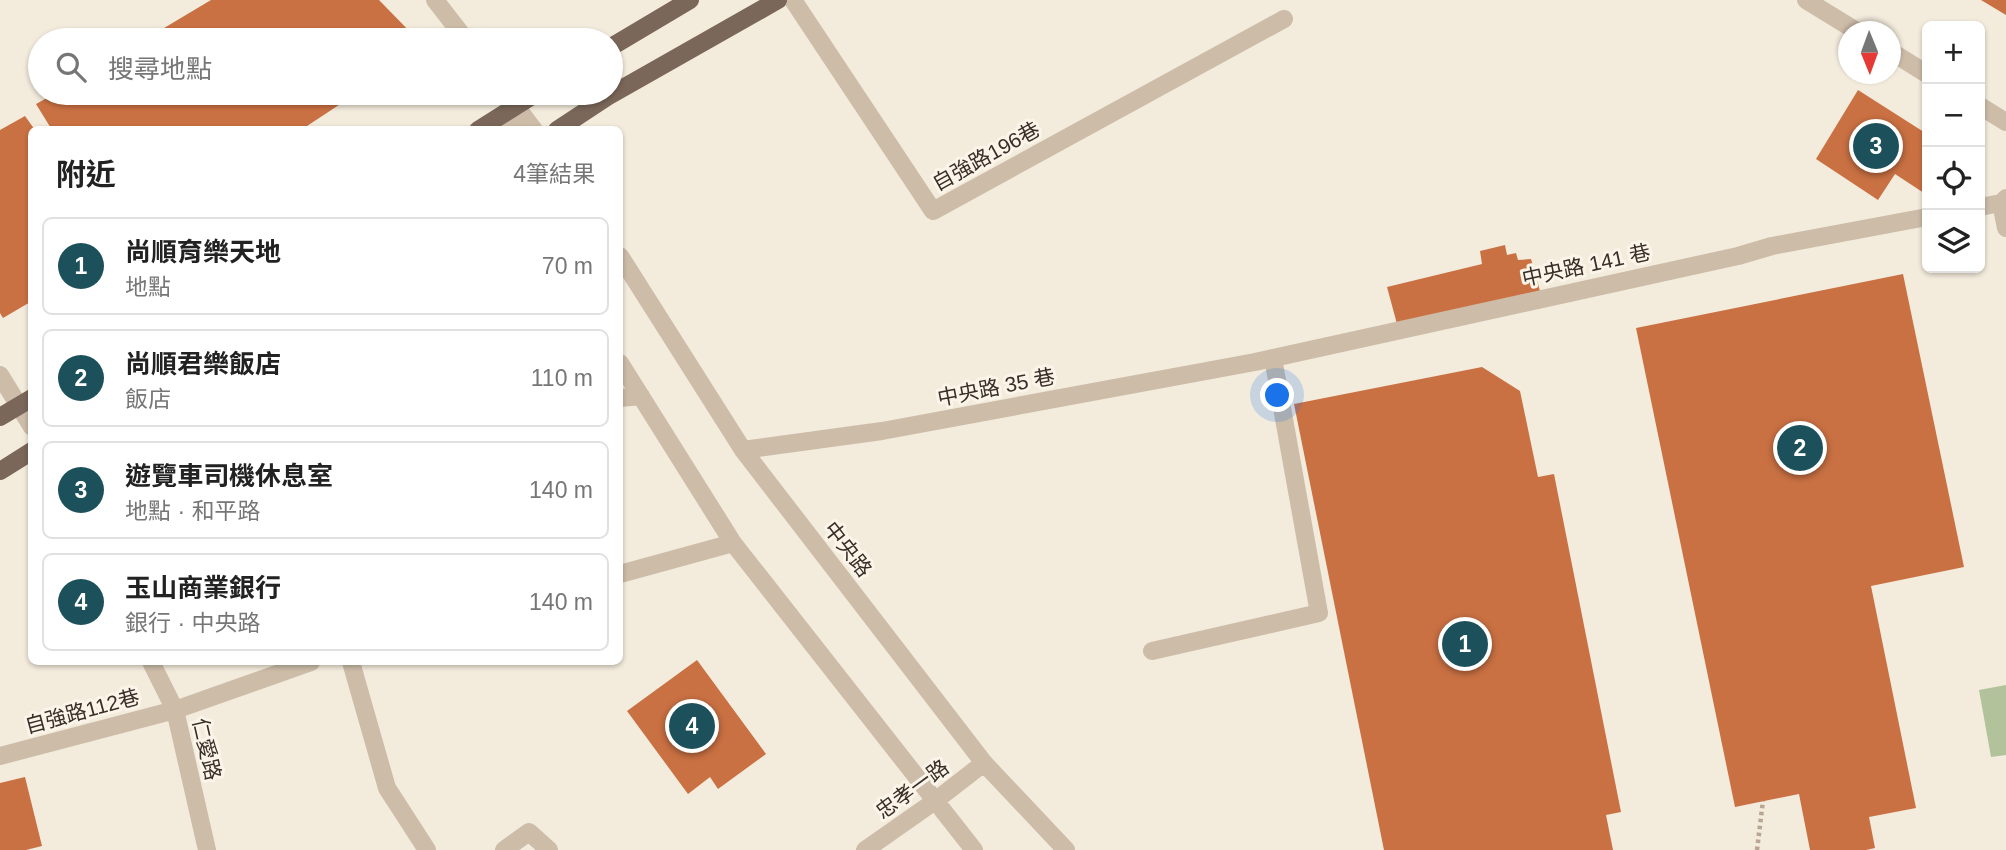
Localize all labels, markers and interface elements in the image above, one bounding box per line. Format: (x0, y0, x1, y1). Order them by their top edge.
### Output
north arrow (1838, 21, 1901, 84)
map controls (1922, 21, 1985, 273)
button: + (1922, 21, 1985, 84)
search box (28, 28, 623, 105)
icon: search (52, 48, 90, 86)
text: 搜尋地點 (108, 54, 212, 84)
button: − (1922, 84, 1985, 147)
street label: 自強路196巷 (928, 117, 1044, 195)
pin: 3 (1853, 120, 1899, 172)
button: locate (1922, 147, 1985, 210)
text: 附近 (56, 158, 116, 191)
text: 4筆結果 (513, 161, 595, 187)
button: layers (1922, 210, 1985, 273)
text: 尚順育樂天地 (125, 237, 281, 267)
street label: 中央路 141 巷 (1520, 240, 1652, 290)
text: 1 (75, 253, 87, 279)
text: 70 m (542, 253, 593, 279)
text: 地點 (125, 274, 171, 300)
text: 尚順君樂飯店 (125, 349, 281, 379)
street label: 中央路 35 巷 (935, 364, 1057, 410)
text: 2 (75, 365, 87, 391)
text: 110 m (531, 365, 593, 391)
your location (1260, 378, 1294, 412)
text: 飯店 (125, 386, 171, 412)
pin: 2 (1777, 422, 1823, 474)
text: 遊覽車司機休息室 (125, 461, 333, 491)
text: 3 (75, 477, 87, 503)
text: 140 m (529, 477, 593, 503)
text: 地點 · 和平路 (125, 498, 260, 524)
street label: 中央路 (820, 517, 876, 581)
text: 玉山商業銀行 (125, 573, 281, 603)
text: 4 (75, 589, 87, 615)
text: 140 m (529, 589, 593, 615)
text: 銀行 · 中央路 (125, 610, 260, 636)
pin: 1 (1442, 618, 1488, 670)
street label: 自強路112巷 (22, 685, 142, 737)
pin: 4 (669, 700, 715, 752)
street label: 仁愛路 (189, 716, 225, 782)
street label: 忠孝一路 (871, 755, 953, 823)

